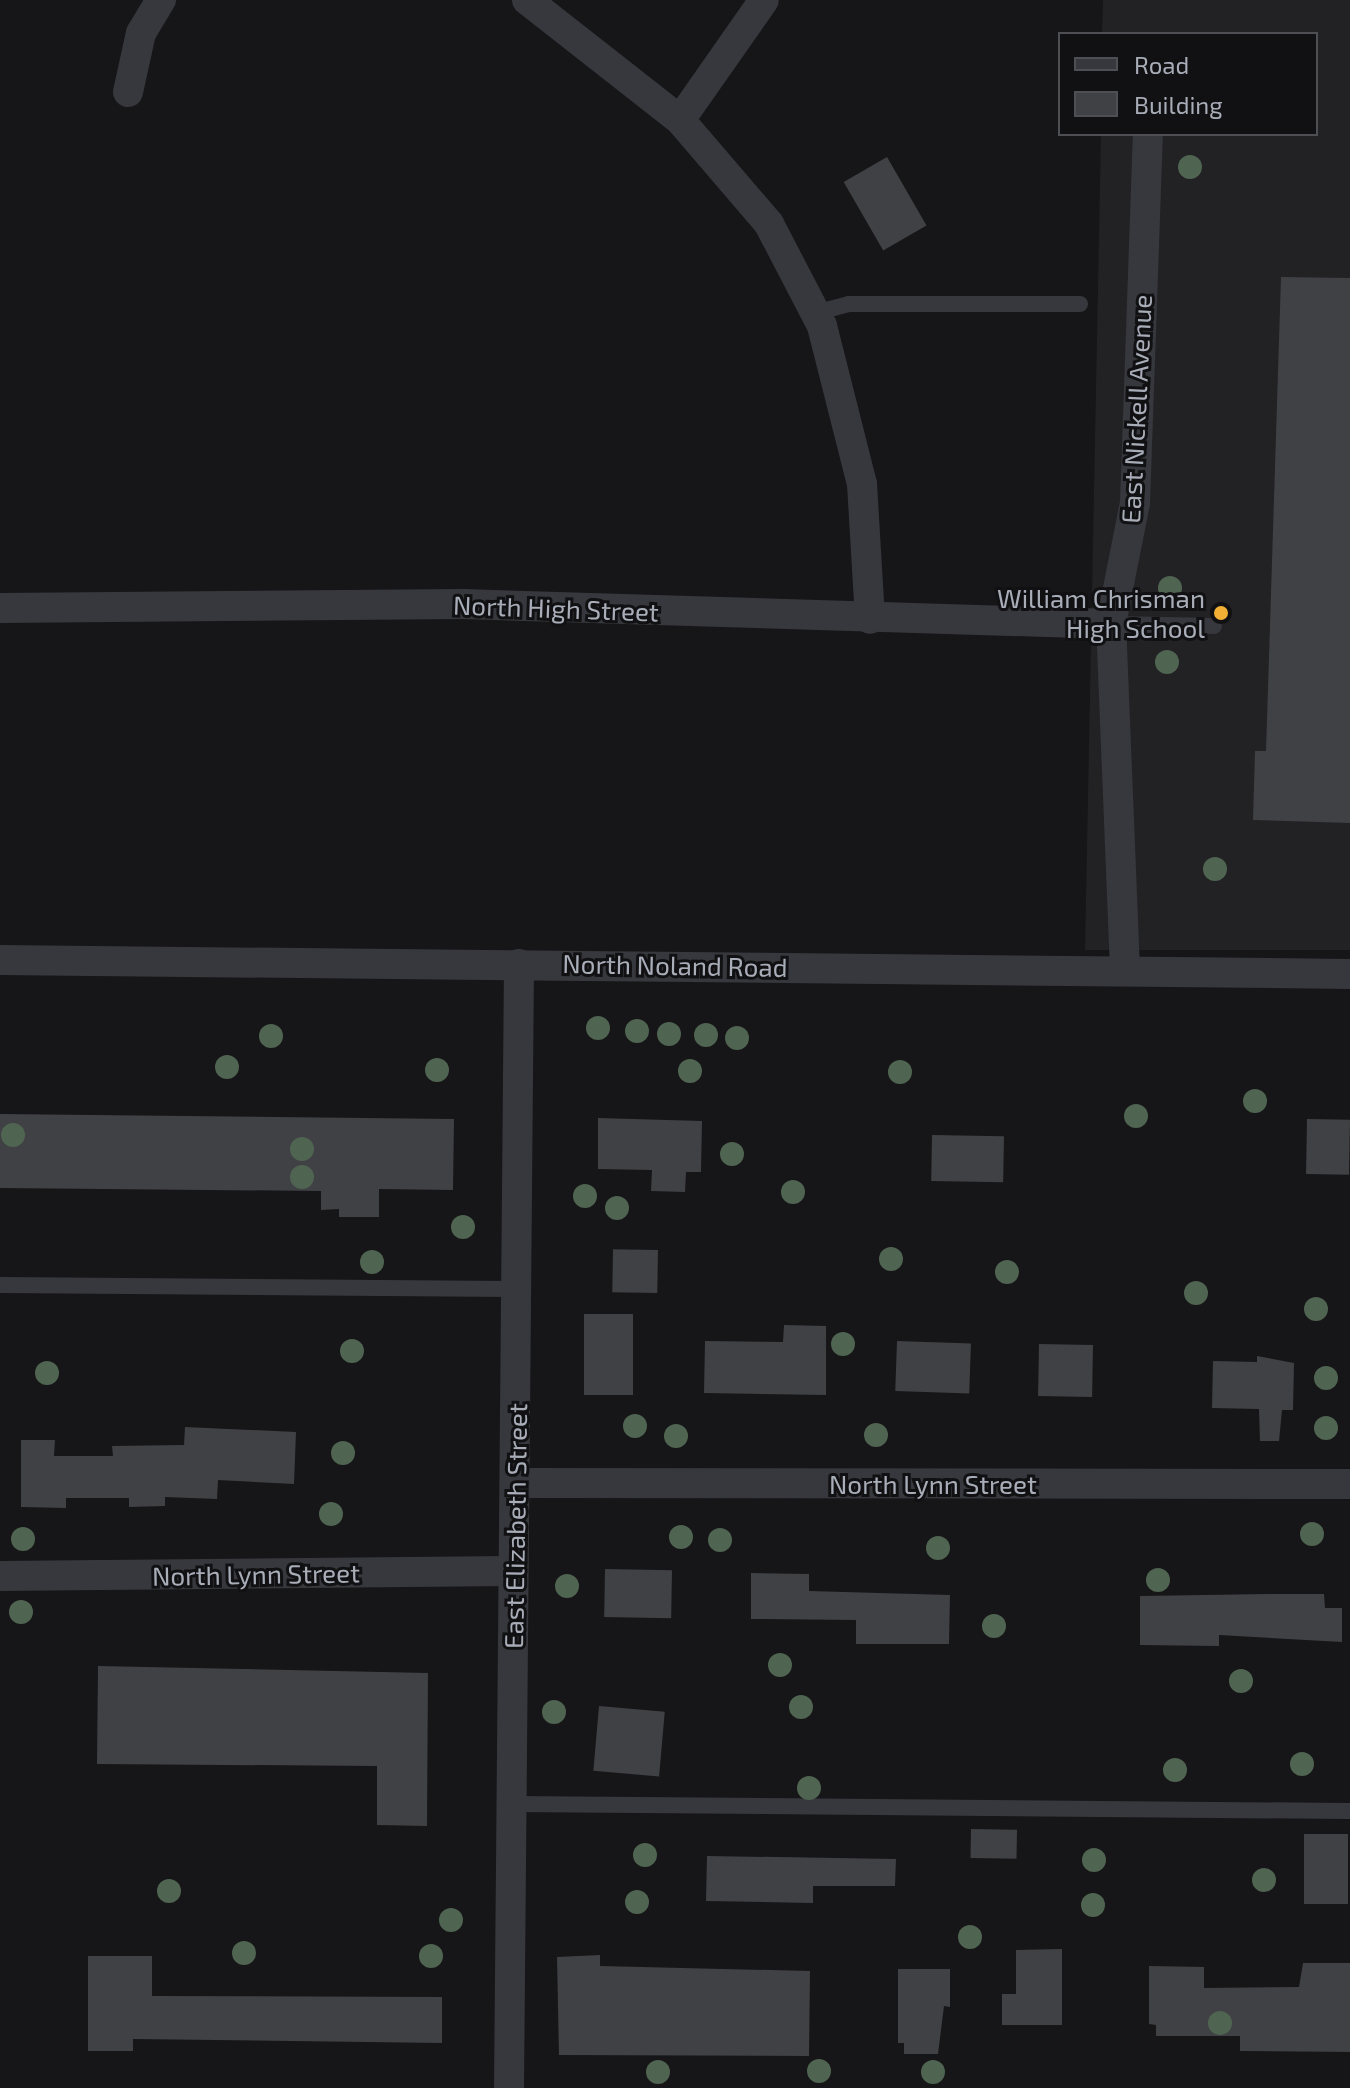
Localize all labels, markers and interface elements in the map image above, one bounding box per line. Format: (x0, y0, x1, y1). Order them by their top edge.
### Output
legend (1058, 32, 1318, 136)
text: Road (1134, 50, 1189, 79)
text: Building (1134, 90, 1223, 119)
street label: East Nickell Avenue (1114, 293, 1158, 525)
place label: William Chrisman High School (997, 582, 1205, 644)
street label: North High Street (453, 589, 659, 627)
marker: William Chrisman High School (1212, 604, 1230, 622)
street label: North Noland Road (562, 947, 788, 983)
street label: East Elizabeth Street (497, 1403, 533, 1649)
street label: North Lynn Street (829, 1468, 1037, 1500)
street label: North Lynn Street (152, 1557, 360, 1591)

